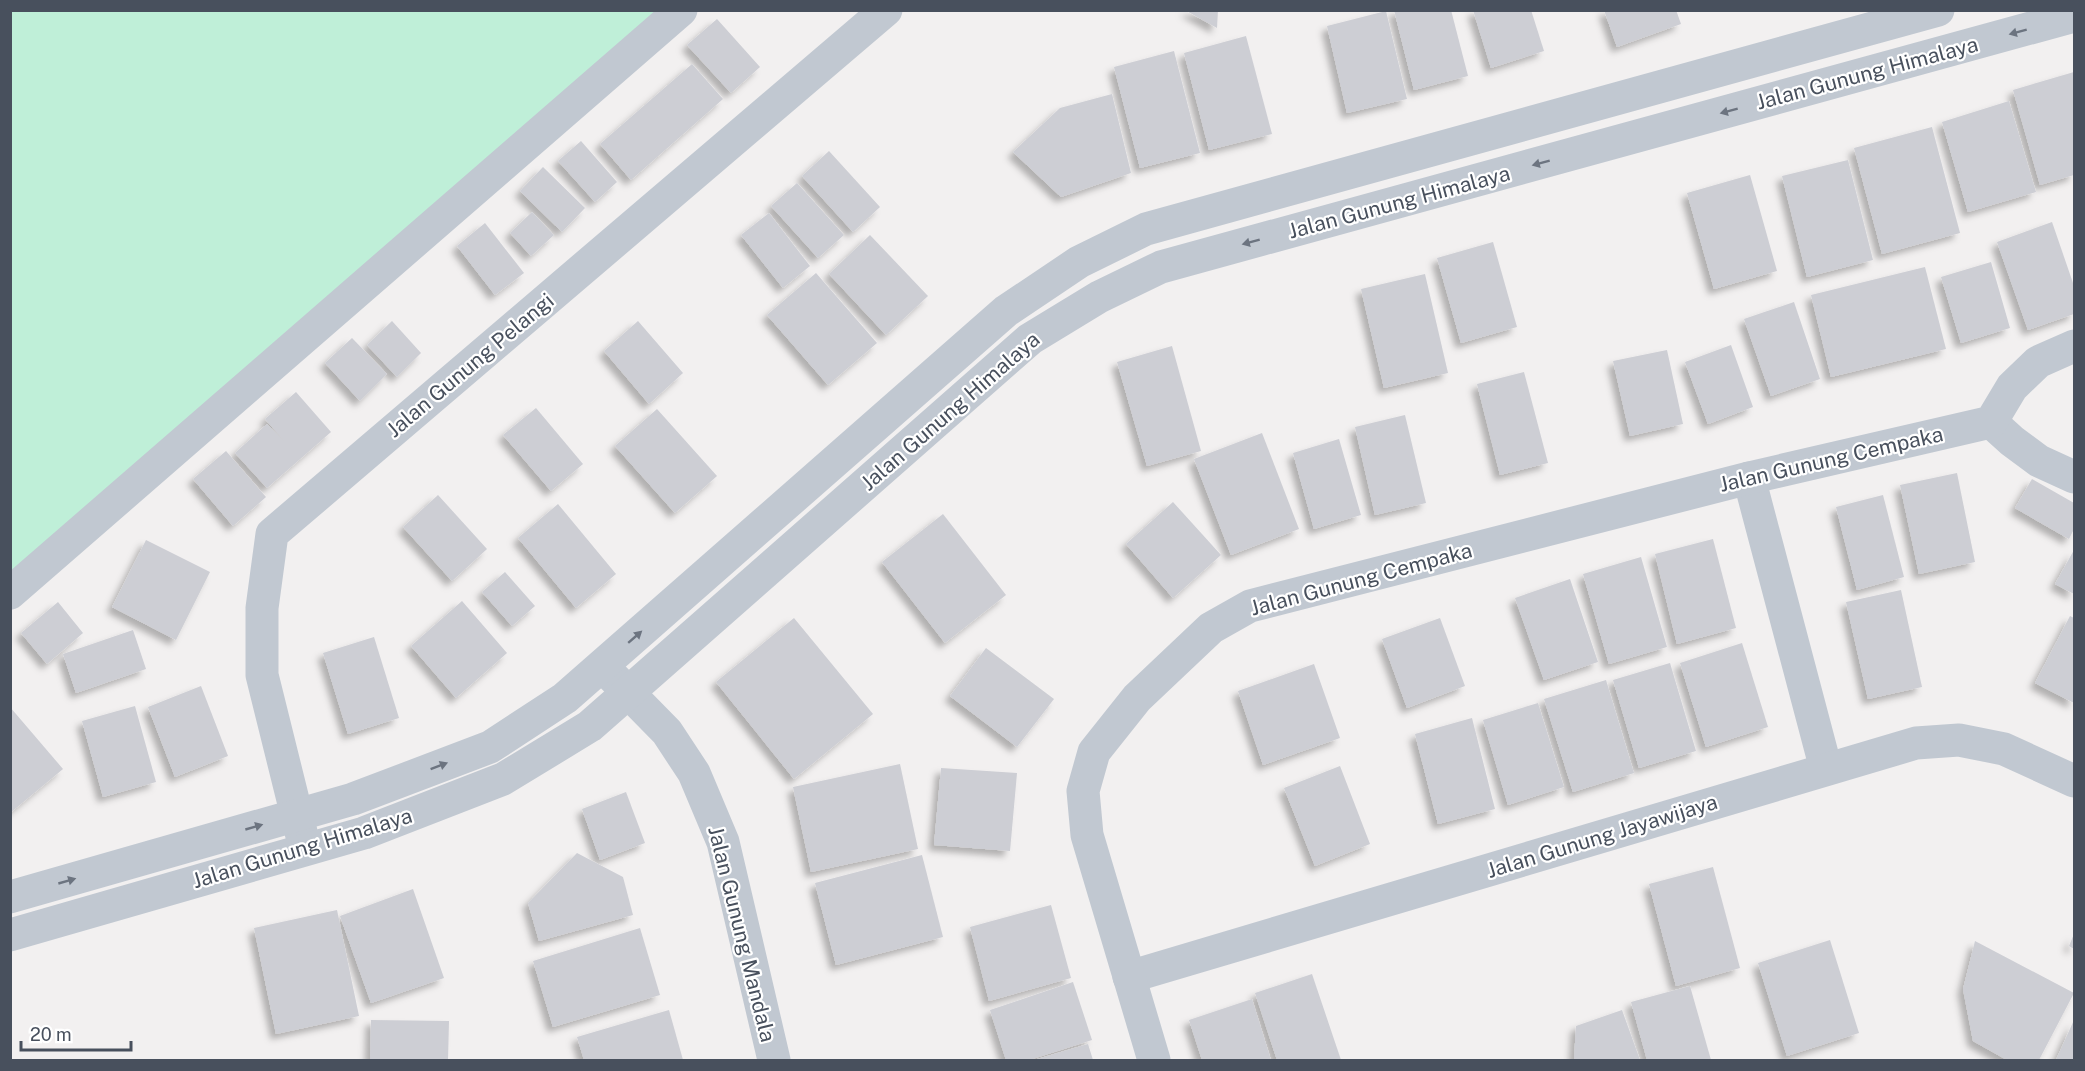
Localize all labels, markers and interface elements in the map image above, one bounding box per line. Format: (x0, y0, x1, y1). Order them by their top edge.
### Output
one-way arrow (2009, 28, 2027, 37)
street label: Jalan Gunung Himalaya (1753, 31, 1981, 115)
one-way arrow (1720, 107, 1738, 117)
one-way arrow (1532, 159, 1550, 168)
street label: Jalan Gunung Himalaya (1285, 160, 1513, 244)
one-way arrow (1242, 238, 1261, 248)
street label: Jalan Gunung Pelangi (381, 288, 559, 442)
street label: Jalan Gunung Himalaya (856, 327, 1044, 495)
street label: Jalan Gunung Cempaka (1717, 421, 1945, 497)
street label: Jalan Gunung Cempaka (1247, 537, 1475, 621)
one-way arrow (627, 631, 642, 644)
one-way arrow (431, 761, 449, 771)
street label: Jalan Gunung Jayawijaya (1484, 789, 1720, 883)
street label: Jalan Gunung Himalaya (189, 803, 415, 893)
one-way arrow (245, 822, 263, 831)
street label: Jalan Gunung Mandala (703, 823, 781, 1045)
one-way arrow (58, 875, 76, 885)
scale bar (21, 1014, 130, 1052)
text: 20 m (30, 1024, 72, 1045)

